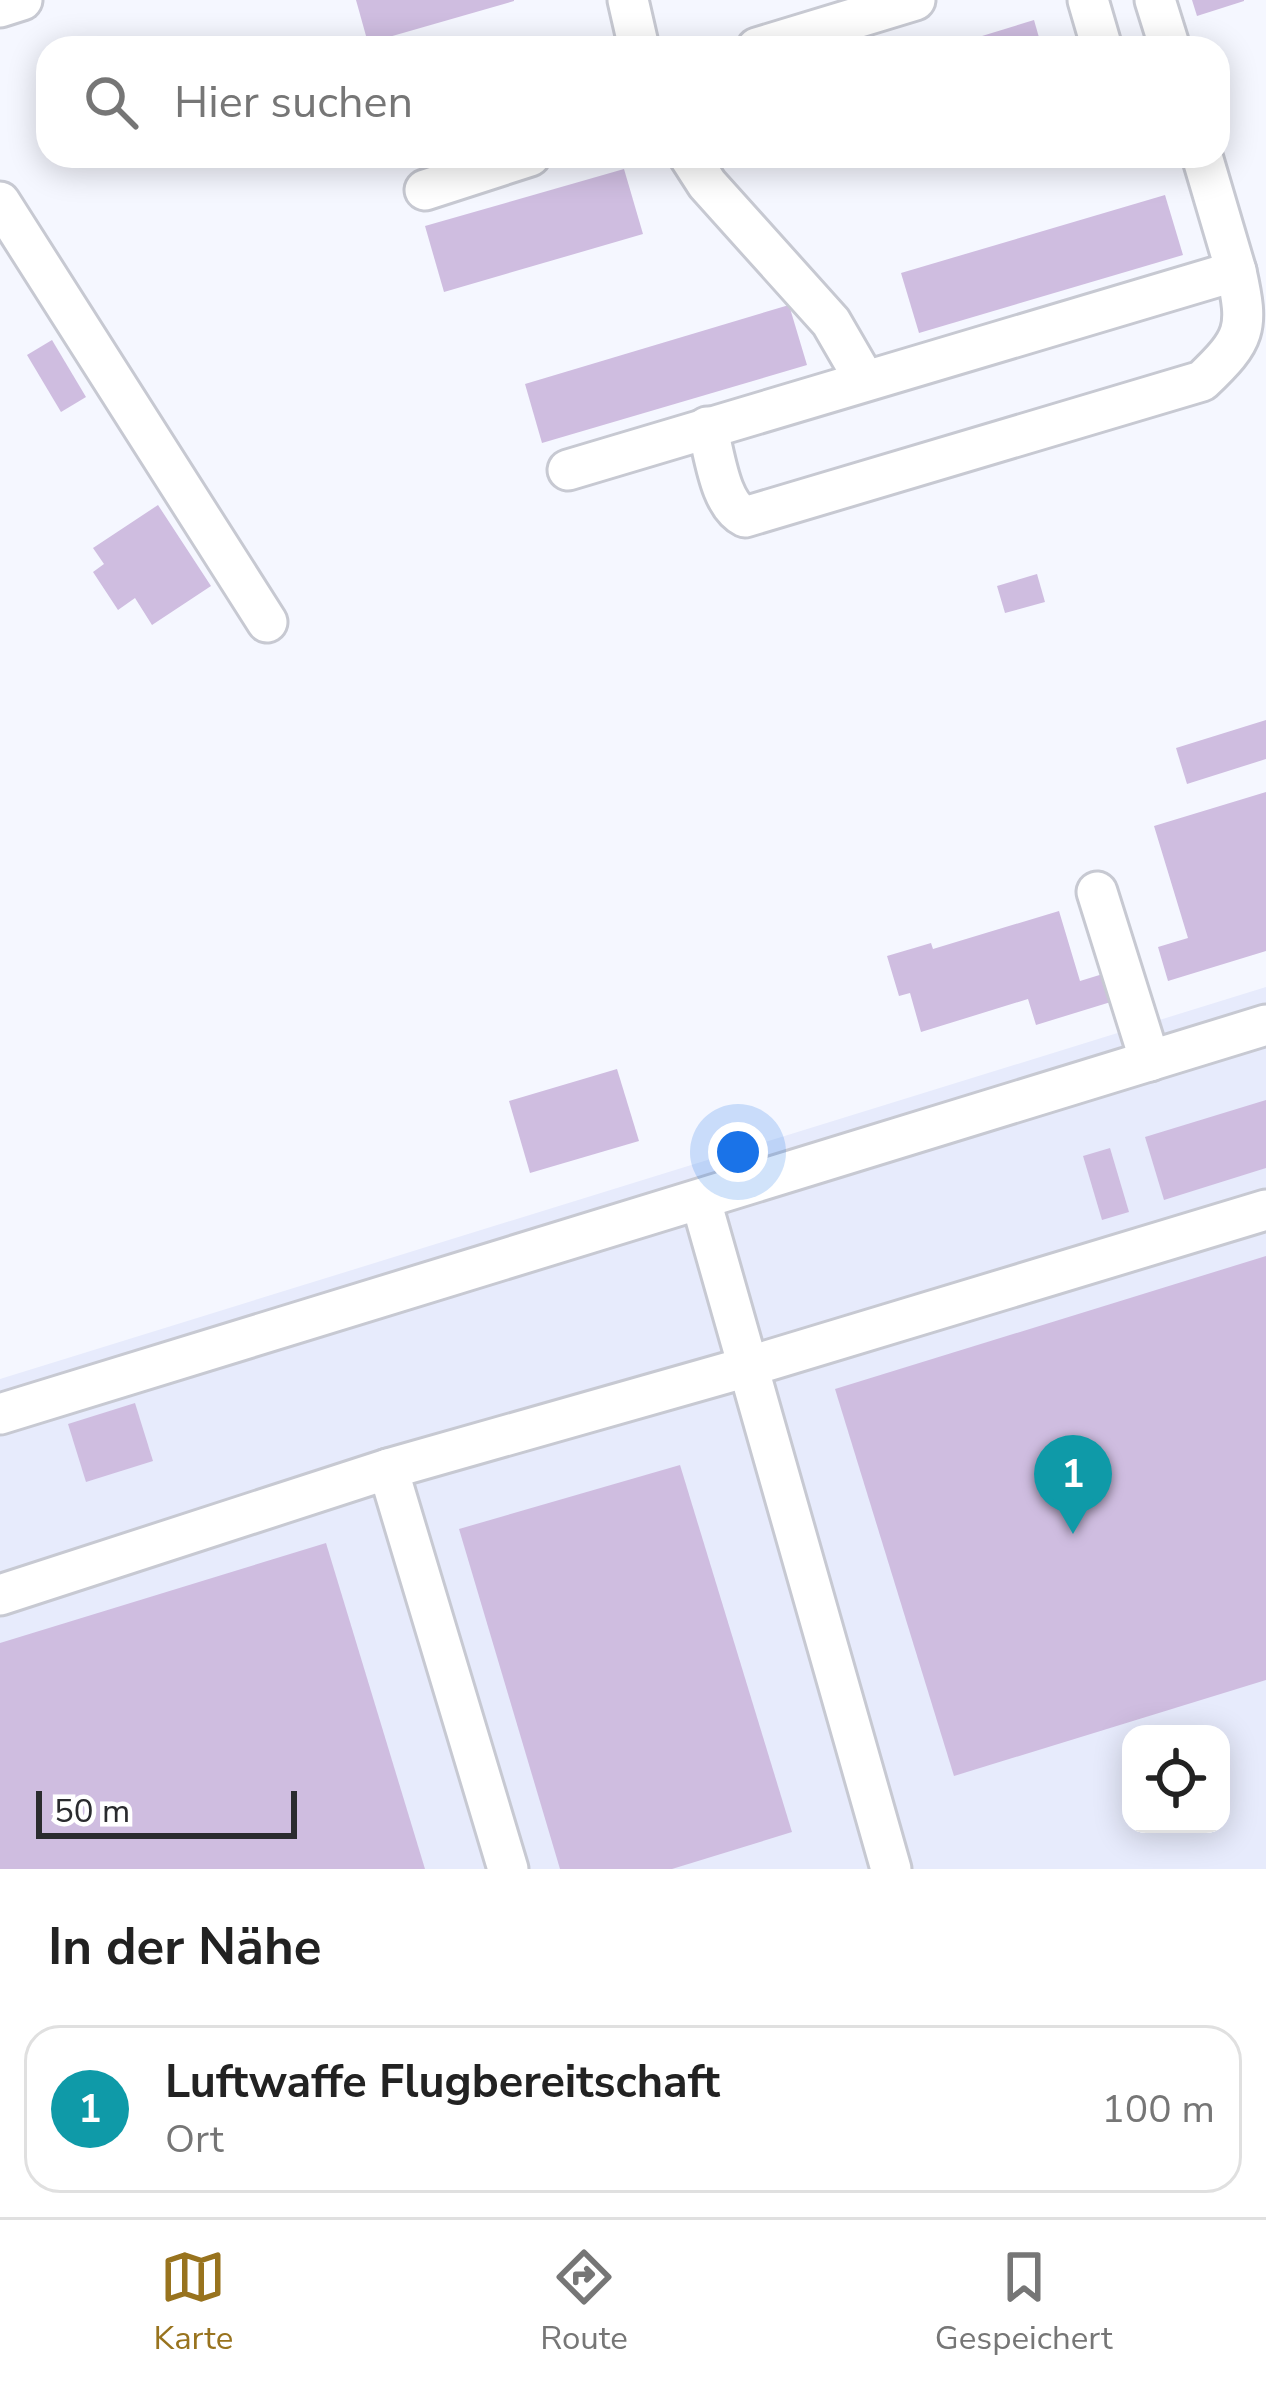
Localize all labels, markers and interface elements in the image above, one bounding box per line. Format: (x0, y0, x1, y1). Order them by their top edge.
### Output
search box (36, 36, 1230, 168)
icon: search (78, 69, 144, 135)
text: Hier suchen (174, 72, 413, 133)
your location (708, 1122, 768, 1182)
pin: 1 (1034, 1435, 1112, 1534)
map controls (1122, 1725, 1230, 1833)
button: locate (1122, 1725, 1230, 1833)
scale bar (36, 1785, 297, 1838)
text: 50 m (54, 1789, 130, 1834)
text: In der Nähe (48, 1912, 321, 1982)
text: Luftwaffe Flugbereitschaft (165, 2052, 720, 2113)
text: 1 (78, 2083, 102, 2136)
text: 100 m (1101, 2083, 1215, 2136)
text: Ort (165, 2113, 224, 2166)
tab: Karte (154, 2244, 233, 2361)
tab: Route (540, 2244, 628, 2361)
tab: Gespeichert (935, 2244, 1112, 2361)

